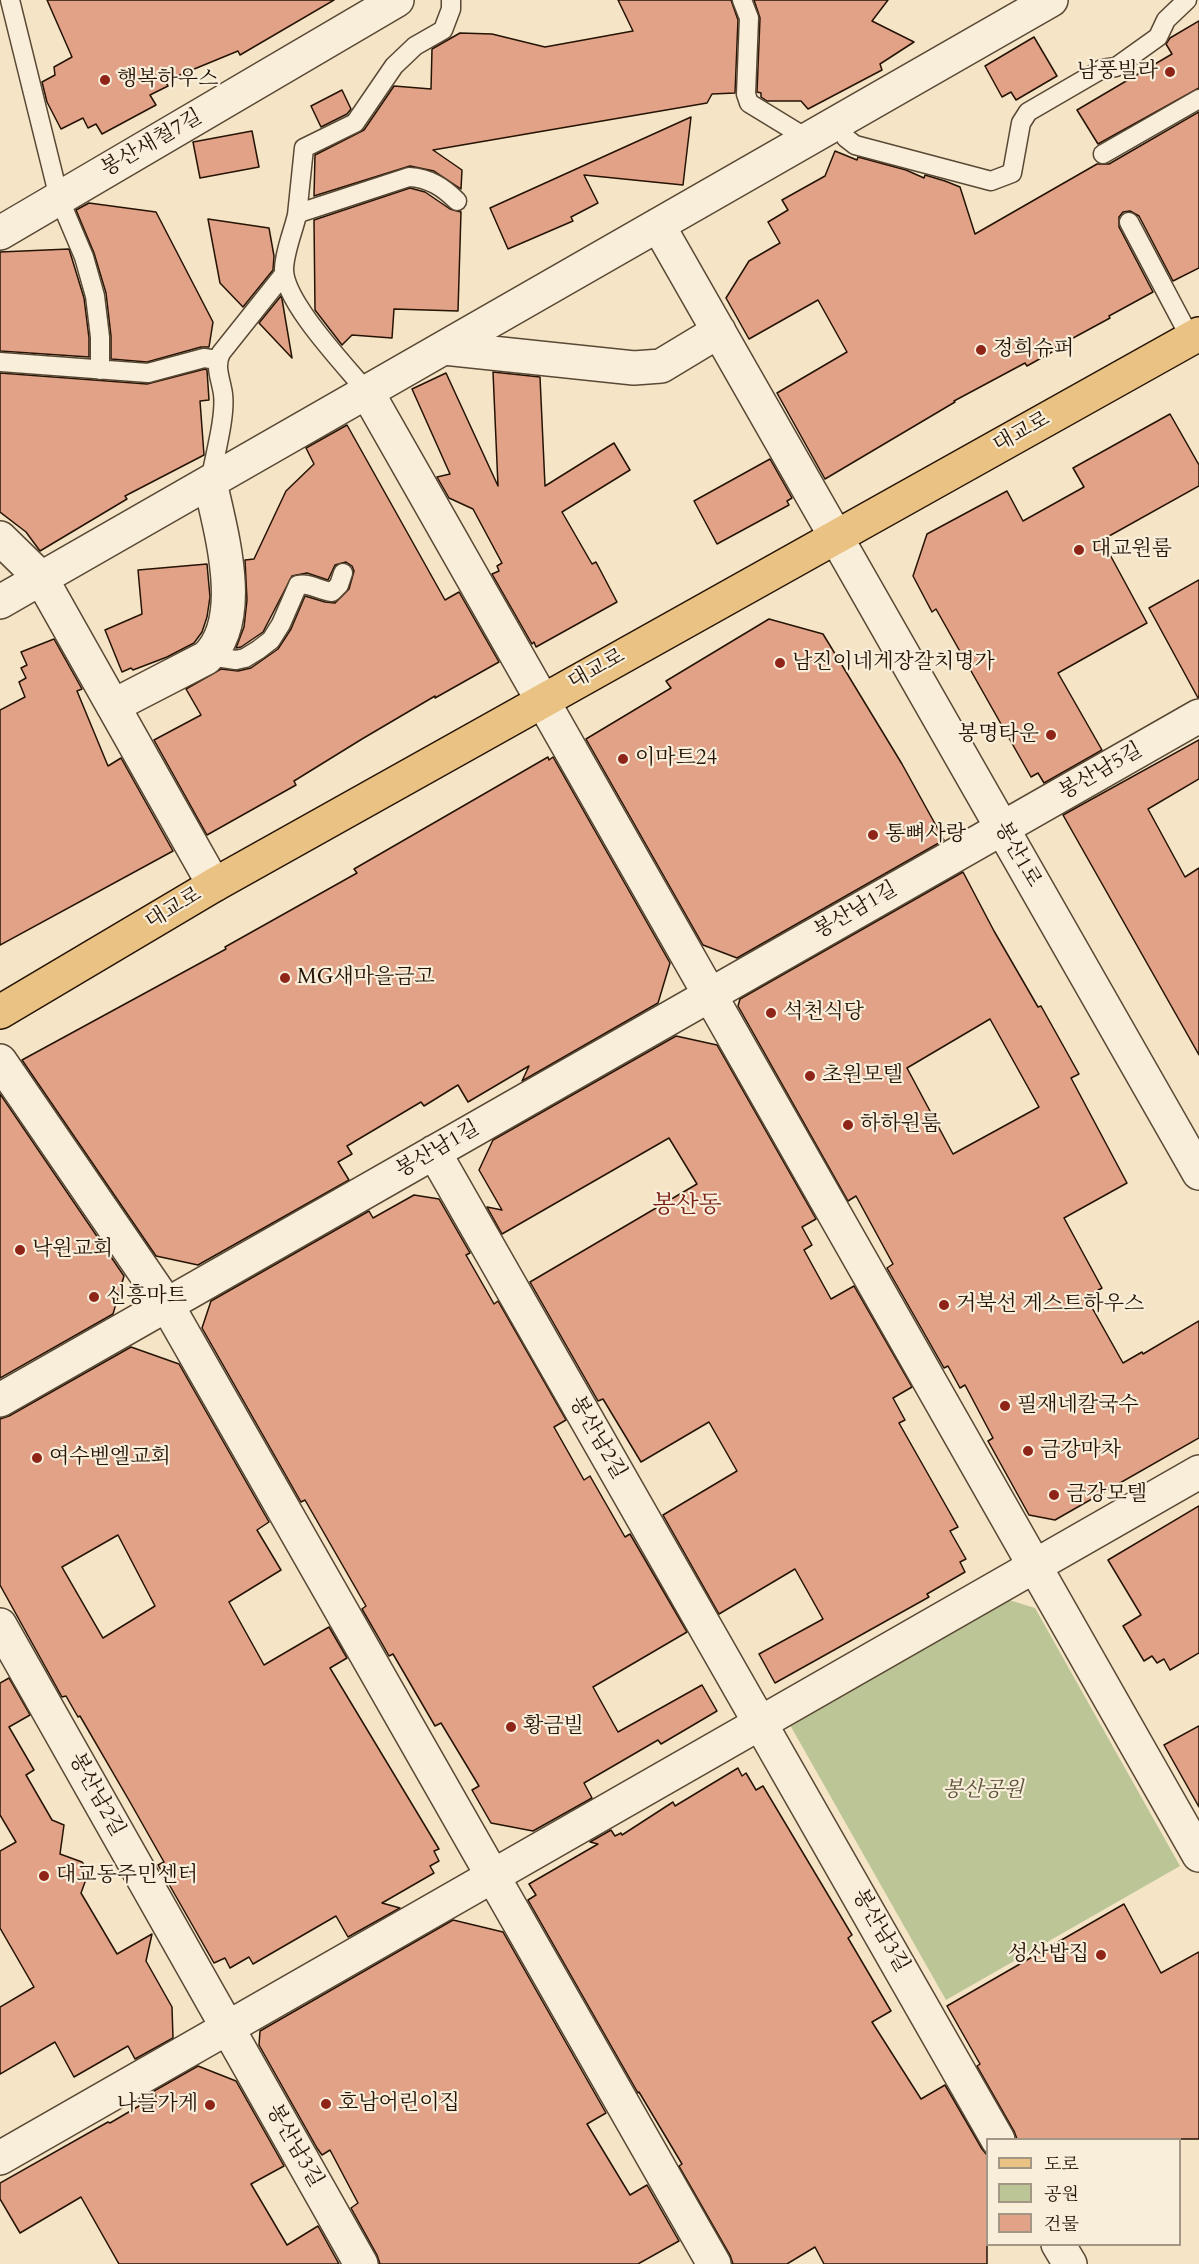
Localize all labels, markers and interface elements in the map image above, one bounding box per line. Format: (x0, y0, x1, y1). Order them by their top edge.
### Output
place label: 남풍빌라 (1077, 59, 1158, 85)
marker: 남풍빌라 (1163, 65, 1177, 79)
place label: 행복하우스 (117, 67, 218, 93)
marker: 행복하우스 (98, 73, 112, 87)
street label: 봉산새철7길 (97, 105, 207, 183)
place label: 정희슈퍼 (993, 337, 1074, 363)
marker: 정희슈퍼 (974, 343, 988, 357)
street label: 대교로 (989, 407, 1055, 459)
place label: 대교원룸 (1091, 537, 1172, 563)
marker: 대교원룸 (1072, 543, 1086, 557)
street label: 대교로 (564, 644, 630, 696)
place label: 남진이네게장갈치명가 (792, 650, 995, 676)
marker: 남진이네게장갈치명가 (773, 656, 787, 670)
place label: 봉명타운 (958, 722, 1039, 748)
marker: 봉명타운 (1044, 728, 1058, 742)
street label: 봉산남5길 (1055, 738, 1147, 806)
place label: 이마트24 (635, 746, 717, 772)
marker: 이마트24 (616, 752, 630, 766)
street label: 봉산1로 (988, 818, 1046, 892)
place label: 통뼈사랑 (885, 822, 966, 848)
marker: 통뼈사랑 (866, 828, 880, 842)
street label: 봉산남1길 (810, 877, 902, 945)
street label: 대교로 (141, 883, 207, 935)
place label: MG새마을금고 (297, 965, 435, 991)
marker: MG새마을금고 (278, 971, 292, 985)
place label: 석천식당 (783, 1000, 864, 1026)
marker: 석천식당 (764, 1006, 778, 1020)
place label: 초원모텔 (822, 1063, 903, 1089)
marker: 초원모텔 (803, 1069, 817, 1083)
place label: 하하원룸 (860, 1112, 941, 1138)
street label: 봉산남1길 (392, 1116, 484, 1184)
marker: 하하원룸 (841, 1118, 855, 1132)
district label: 봉산동 (652, 1192, 722, 1220)
place label: 낙원교회 (32, 1237, 113, 1263)
marker: 낙원교회 (13, 1243, 27, 1257)
place label: 신흥마트 (106, 1284, 187, 1310)
marker: 신흥마트 (87, 1290, 101, 1304)
place label: 거북선 게스트하우스 (956, 1292, 1144, 1318)
marker: 거북선 게스트하우스 (937, 1298, 951, 1312)
street label: 봉산남2길 (563, 1392, 631, 1484)
place label: 필재네칼국수 (1017, 1393, 1139, 1419)
marker: 필재네칼국수 (998, 1399, 1012, 1413)
place label: 금강마차 (1040, 1438, 1121, 1464)
marker: 금강마차 (1021, 1444, 1035, 1458)
place label: 여수벧엘교회 (49, 1445, 171, 1471)
marker: 여수벧엘교회 (30, 1451, 44, 1465)
place label: 금강모텔 (1066, 1482, 1147, 1508)
marker: 금강모텔 (1047, 1488, 1061, 1502)
place label: 황금빌 (523, 1714, 584, 1740)
marker: 황금빌 (504, 1720, 518, 1734)
street label: 봉산남2길 (63, 1749, 129, 1841)
park label: 봉산공원 (942, 1778, 1024, 1804)
place label: 대교동주민센터 (56, 1863, 198, 1889)
marker: 대교동주민센터 (37, 1869, 51, 1883)
street label: 봉산남3길 (846, 1885, 914, 1977)
place label: 성산밥집 (1008, 1942, 1089, 1968)
marker: 성산밥집 (1094, 1948, 1108, 1962)
place label: 호남어린이집 (338, 2091, 460, 2117)
place label: 나들가게 (117, 2092, 198, 2118)
marker: 호남어린이집 (319, 2097, 333, 2111)
marker: 나들가게 (203, 2098, 217, 2112)
street label: 봉산남3길 (260, 2100, 328, 2192)
legend (986, 2138, 1181, 2246)
text: 도로 (1044, 2152, 1079, 2177)
text: 공원 (1044, 2182, 1079, 2207)
text: 건물 (1044, 2212, 1079, 2237)

